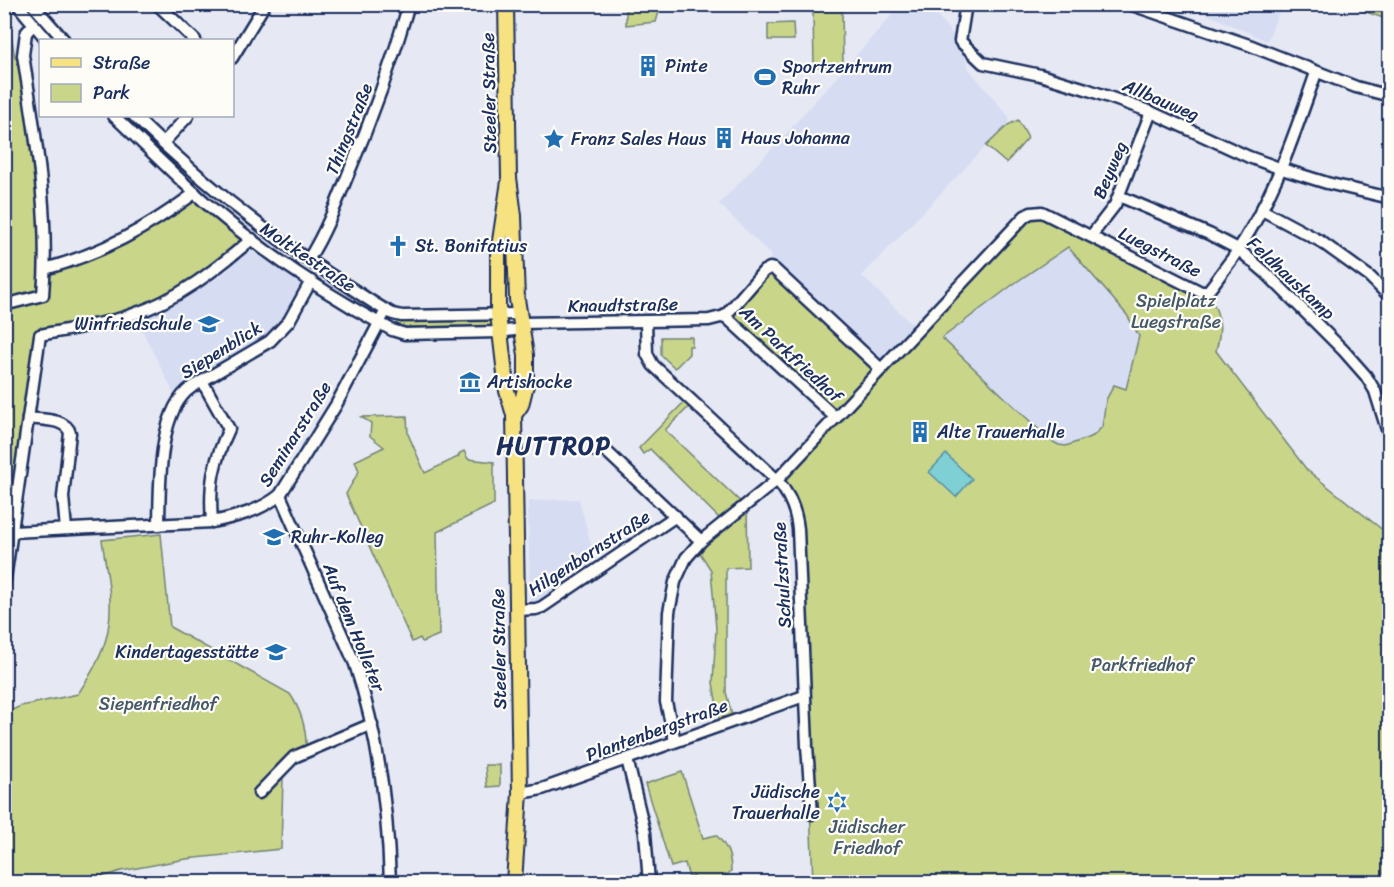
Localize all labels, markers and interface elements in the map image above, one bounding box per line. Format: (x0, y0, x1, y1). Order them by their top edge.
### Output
street label: Steeler Straße (472, 32, 506, 154)
legend (39, 39, 234, 117)
text: Straße (93, 47, 150, 79)
place label: Pinte (665, 50, 708, 82)
place label: Sportzentrum Ruhr (782, 51, 892, 104)
building icon: Pinte (636, 54, 660, 78)
sports icon: Sportzentrum Ruhr (753, 65, 777, 89)
street label: Allbauweg (1117, 69, 1204, 130)
text: Park (93, 77, 130, 109)
street label: Thingstraße (316, 78, 382, 180)
place label: Haus Johanna (741, 122, 851, 154)
place label: Franz Sales Haus (571, 123, 707, 155)
building icon: Haus Johanna (712, 126, 736, 150)
place icon: Franz Sales Haus (542, 127, 566, 151)
street label: Beyweg (1083, 136, 1137, 204)
street label: Moltkestraße (254, 213, 362, 301)
street label: Luegstraße (1113, 217, 1207, 287)
street label: Feldhauskamp (1239, 228, 1343, 328)
place label: St. Bonifatius (415, 230, 528, 262)
church icon: St. Bonifatius (386, 234, 410, 258)
park label: Spielplatz Luegstraße (1131, 285, 1221, 338)
street label: Knaudtstraße (568, 288, 678, 322)
street label: Am Parkfriedhof (731, 297, 852, 412)
place label: Winfriedschule (74, 308, 192, 340)
street label: Siepenblick (174, 312, 268, 388)
school or university icon: Winfriedschule (197, 312, 221, 336)
place label: Artishocke (486, 366, 573, 398)
museum icon: Artishocke (458, 370, 482, 394)
street label: Seminarstraße (250, 375, 340, 493)
place label: Alte Trauerhalle (936, 416, 1065, 448)
building icon: Alte Trauerhalle (908, 420, 932, 444)
district label: HUTTROP (497, 425, 611, 467)
street label: Hilgenbornstraße (521, 501, 657, 605)
place label: Ruhr-Kolleg (291, 521, 384, 553)
street label: Schulzstraße (763, 521, 801, 629)
school or university icon: Ruhr-Kolleg (262, 525, 286, 549)
street label: Auf dem Holleter (313, 557, 395, 698)
street label: Steeler Straße (482, 588, 516, 710)
place label: Kindertagesstätte (115, 636, 259, 668)
school or university icon: Kindertagesstätte (264, 640, 288, 664)
park label: Parkfriedhof (1091, 649, 1196, 681)
park label: Siepenfriedhof (99, 688, 220, 720)
street label: Plantenbergstraße (581, 689, 733, 771)
place label: Jüdische Trauerhalle (732, 776, 820, 829)
synagogue icon: Jüdische Trauerhalle (825, 790, 849, 814)
park label: Jüdischer Friedhof (828, 811, 907, 864)

